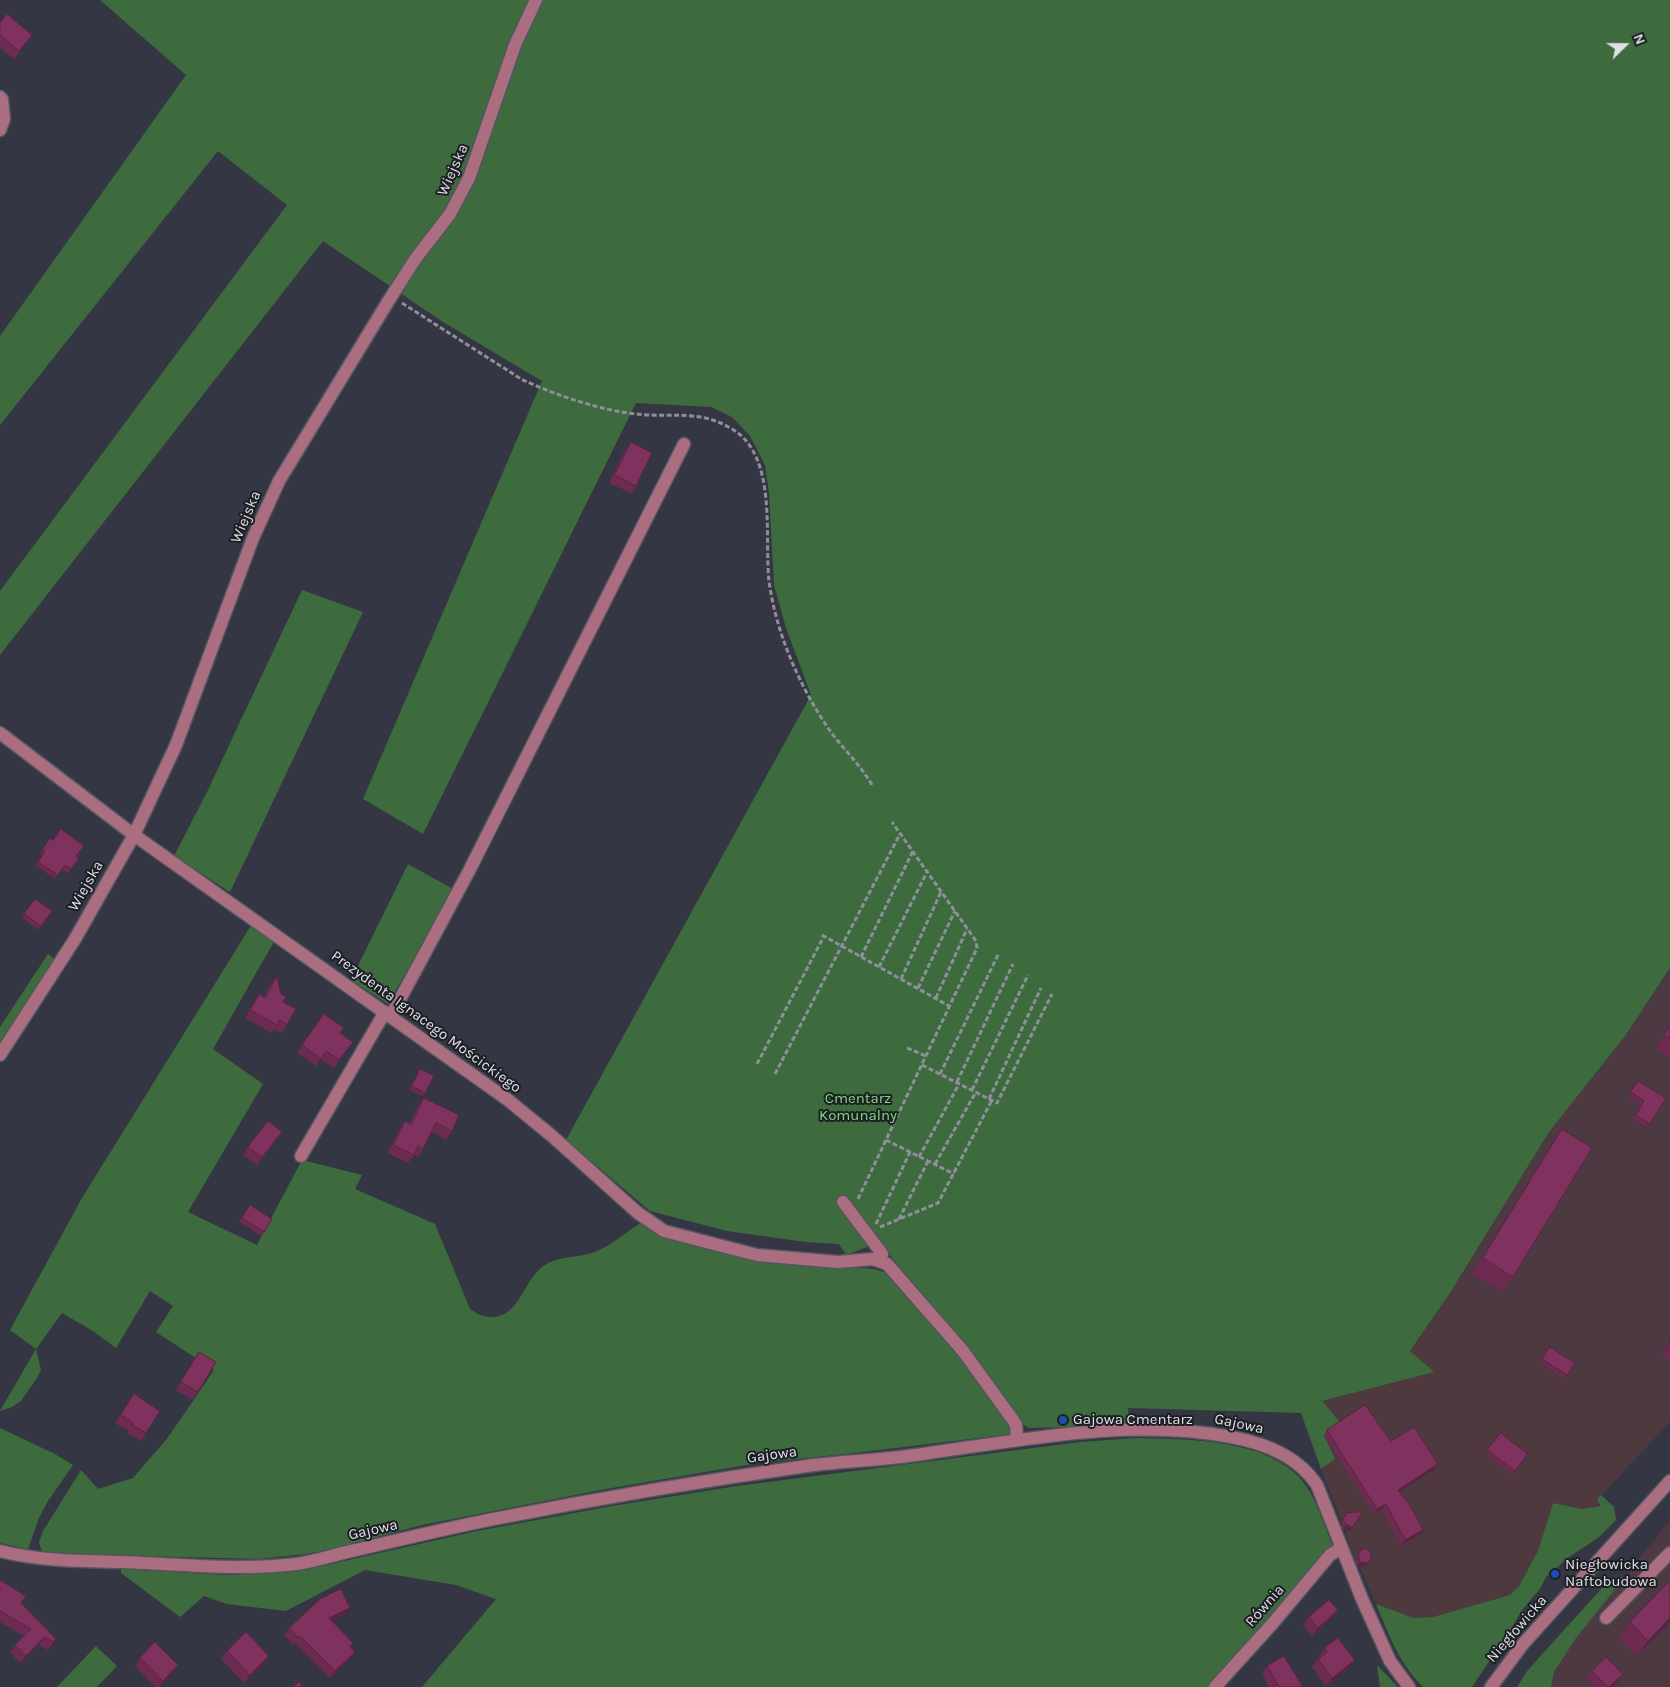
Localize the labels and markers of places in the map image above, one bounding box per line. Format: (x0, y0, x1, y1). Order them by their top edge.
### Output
place label: Gajowa Cmentarz (1073, 1411, 1193, 1429)
marker: Gajowa Cmentarz (1057, 1414, 1069, 1426)
place label: Niegłowicka Naftobudowa (1565, 1556, 1657, 1591)
marker: Niegłowicka Naftobudowa (1549, 1568, 1561, 1580)

